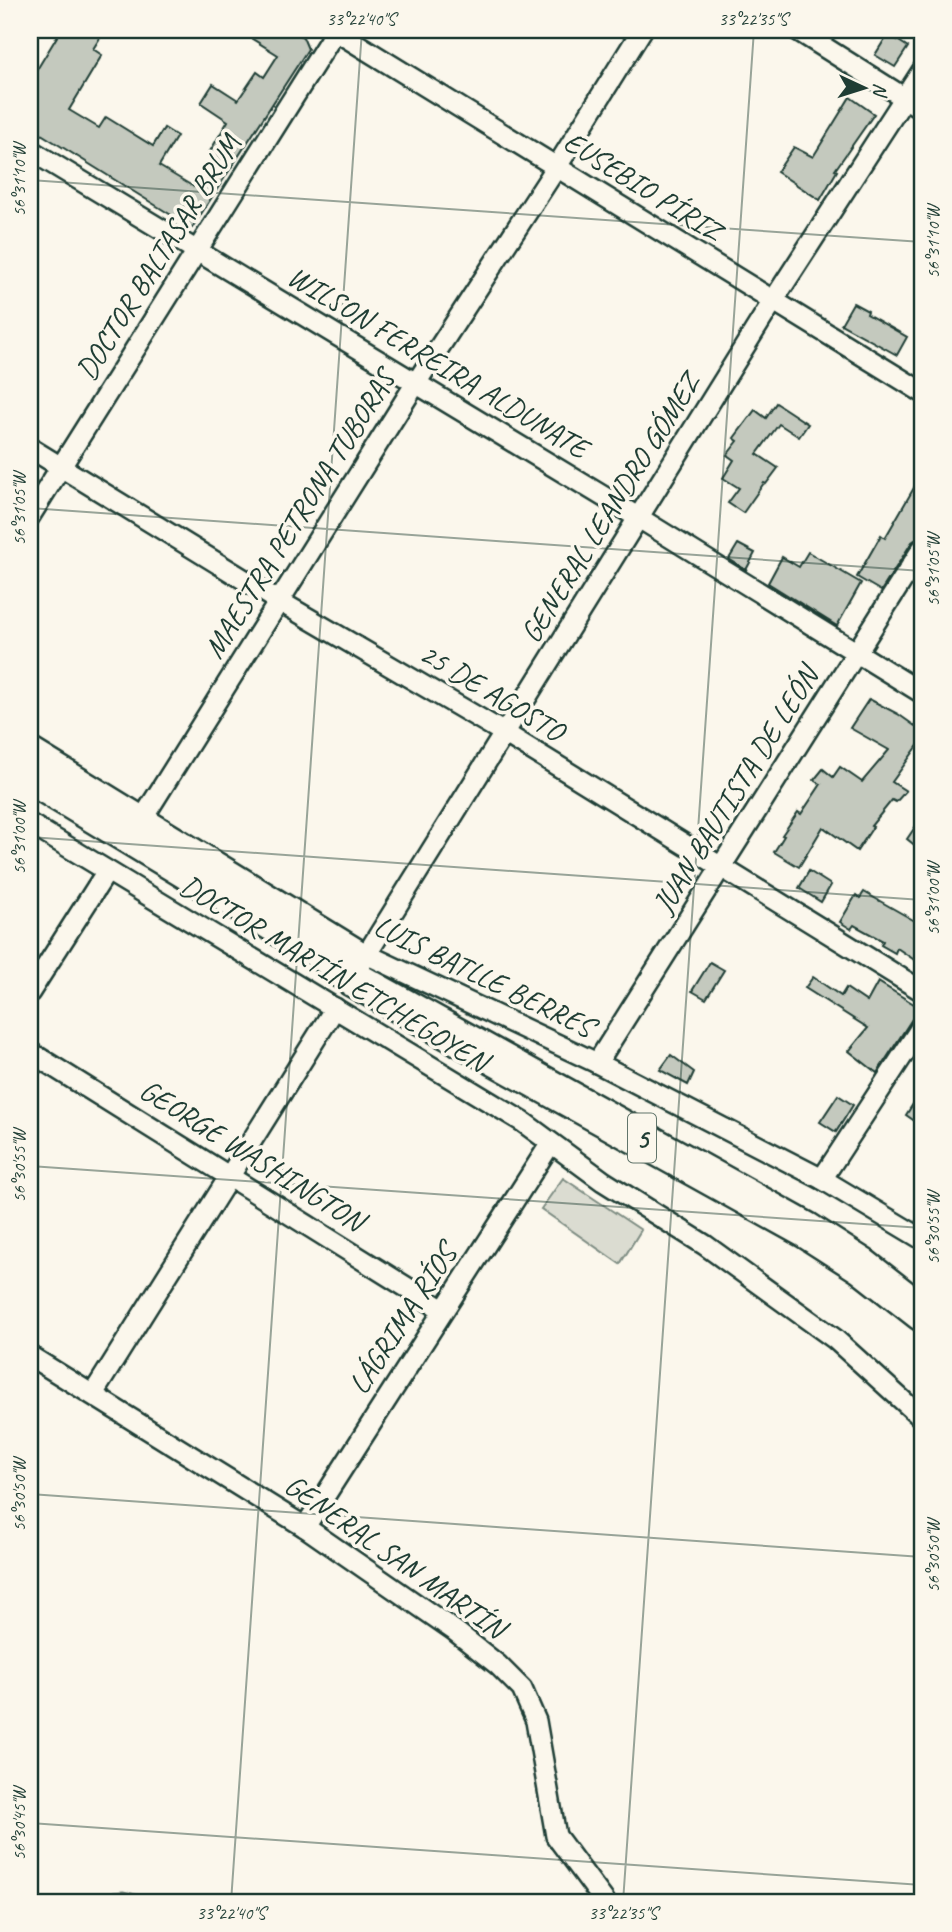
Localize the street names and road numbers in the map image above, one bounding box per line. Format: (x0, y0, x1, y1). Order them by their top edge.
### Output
street label: EUSEBIO PÍRIZ (557, 122, 733, 252)
street label: DOCTOR BALTASAR BRUM (67, 126, 250, 387)
street label: WILSON FERREIRA ALDUNATE (281, 257, 599, 469)
street label: MAESTRA PETRONA TUBORAS (195, 359, 406, 665)
street label: GENERAL LEANDRO GÓMEZ (512, 363, 711, 650)
street label: 25 DE AGOSTO (413, 634, 574, 752)
street label: JUAN BAUTISTA DE LEÓN (643, 656, 829, 922)
street label: DOCTOR MARTÍN ETCHEGOYEN (173, 866, 499, 1083)
street label: LUIS BATLLE BERRES (368, 906, 605, 1048)
street label: GEORGE WASHINGTON (133, 1071, 375, 1242)
road number: 5 (628, 1114, 656, 1162)
street label: LÁGRIMA RÍOS (340, 1233, 467, 1401)
street label: GENERAL SAN MARTÍN (277, 1466, 517, 1649)

